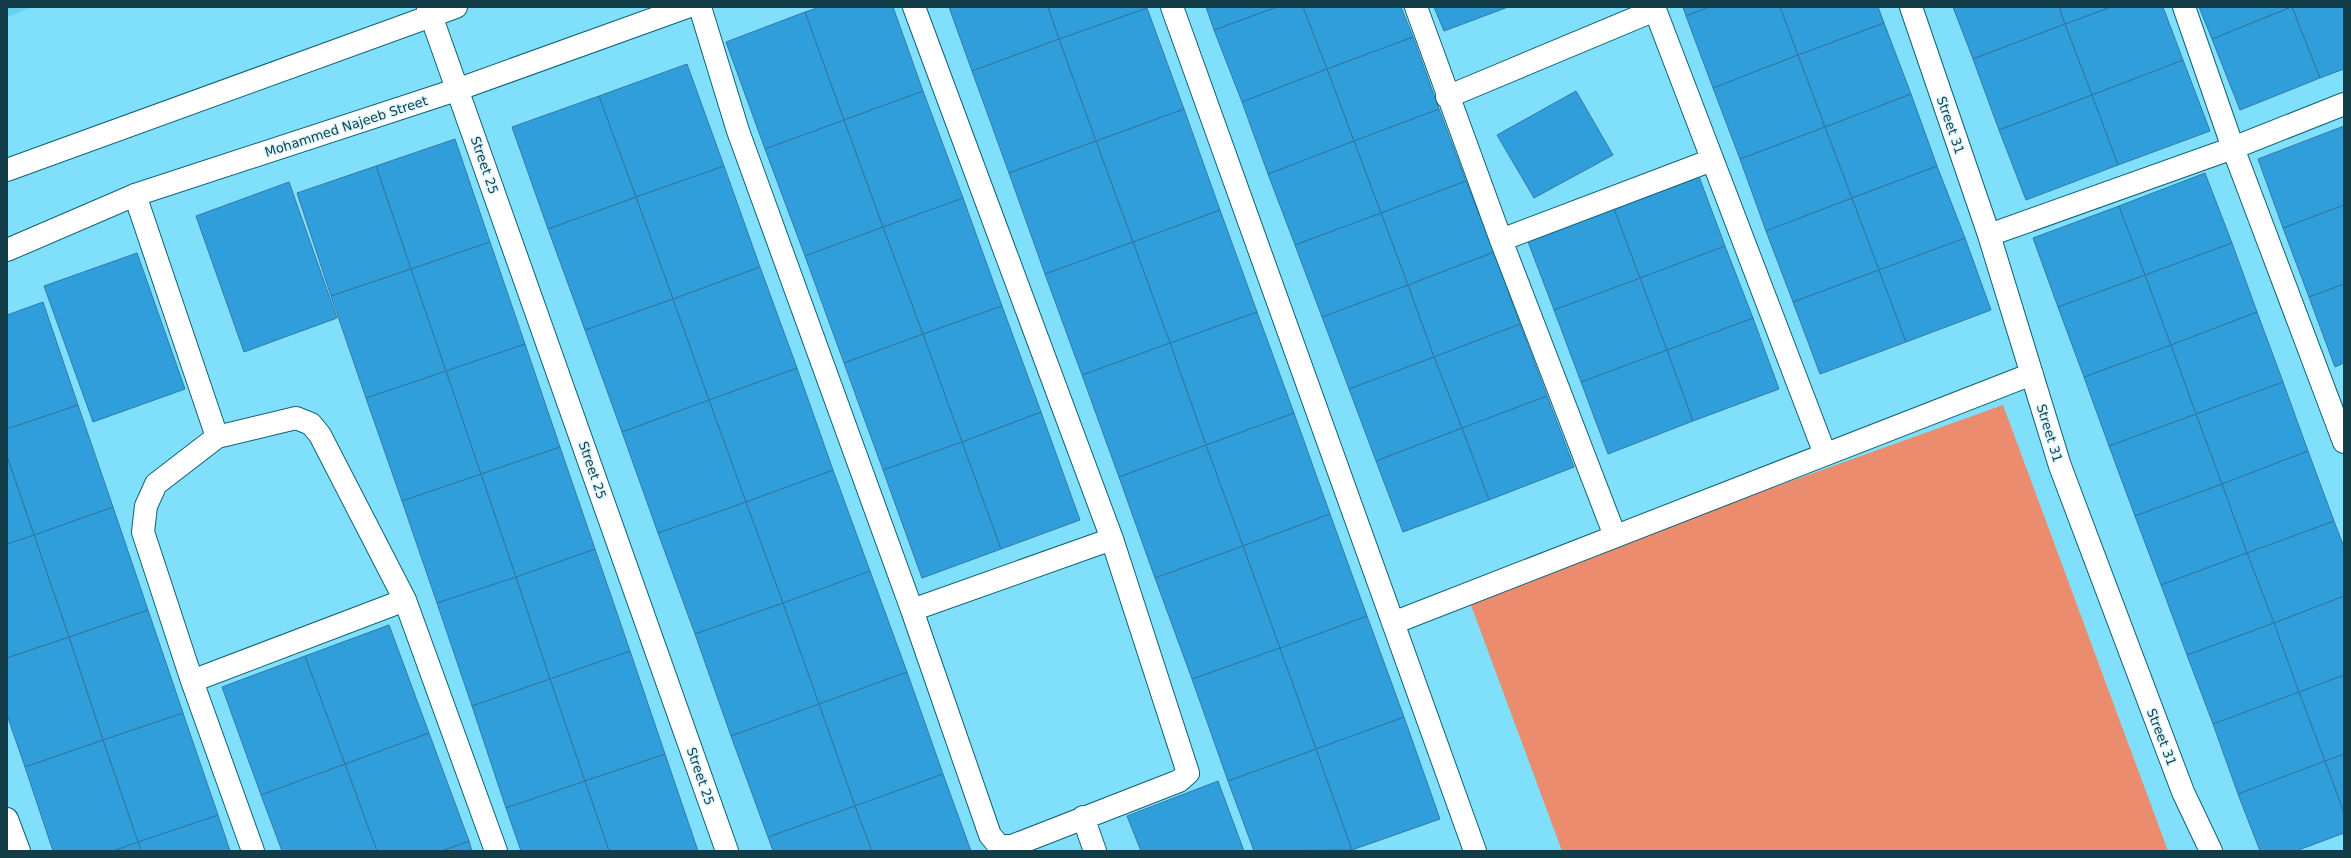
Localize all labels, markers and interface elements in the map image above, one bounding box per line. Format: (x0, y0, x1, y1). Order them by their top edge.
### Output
street label: Mohammed Najeeb Street (263, 93, 429, 160)
street label: Street 31 (1934, 94, 1967, 156)
street label: Street 25 (468, 134, 501, 196)
street label: Street 31 (2034, 402, 2065, 464)
street label: Street 25 (576, 439, 609, 501)
street label: Street 31 (2144, 706, 2179, 768)
street label: Street 25 (684, 745, 717, 807)

